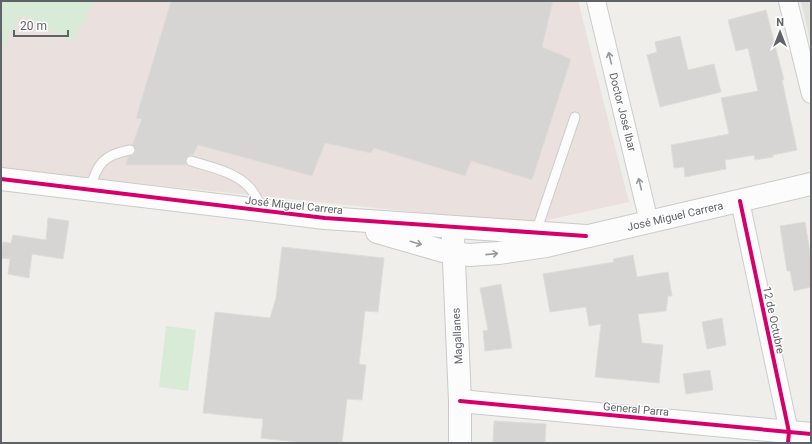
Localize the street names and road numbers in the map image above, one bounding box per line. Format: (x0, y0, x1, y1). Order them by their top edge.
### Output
street label: Doctor José Ibar (606, 71, 639, 153)
street label: José Miguel Carrera (244, 194, 343, 217)
street label: José Miguel Carrera (626, 199, 724, 234)
street label: 12 de Octubre (760, 285, 787, 355)
street label: Magallanes (450, 307, 465, 365)
street label: General Parra (602, 400, 670, 419)

